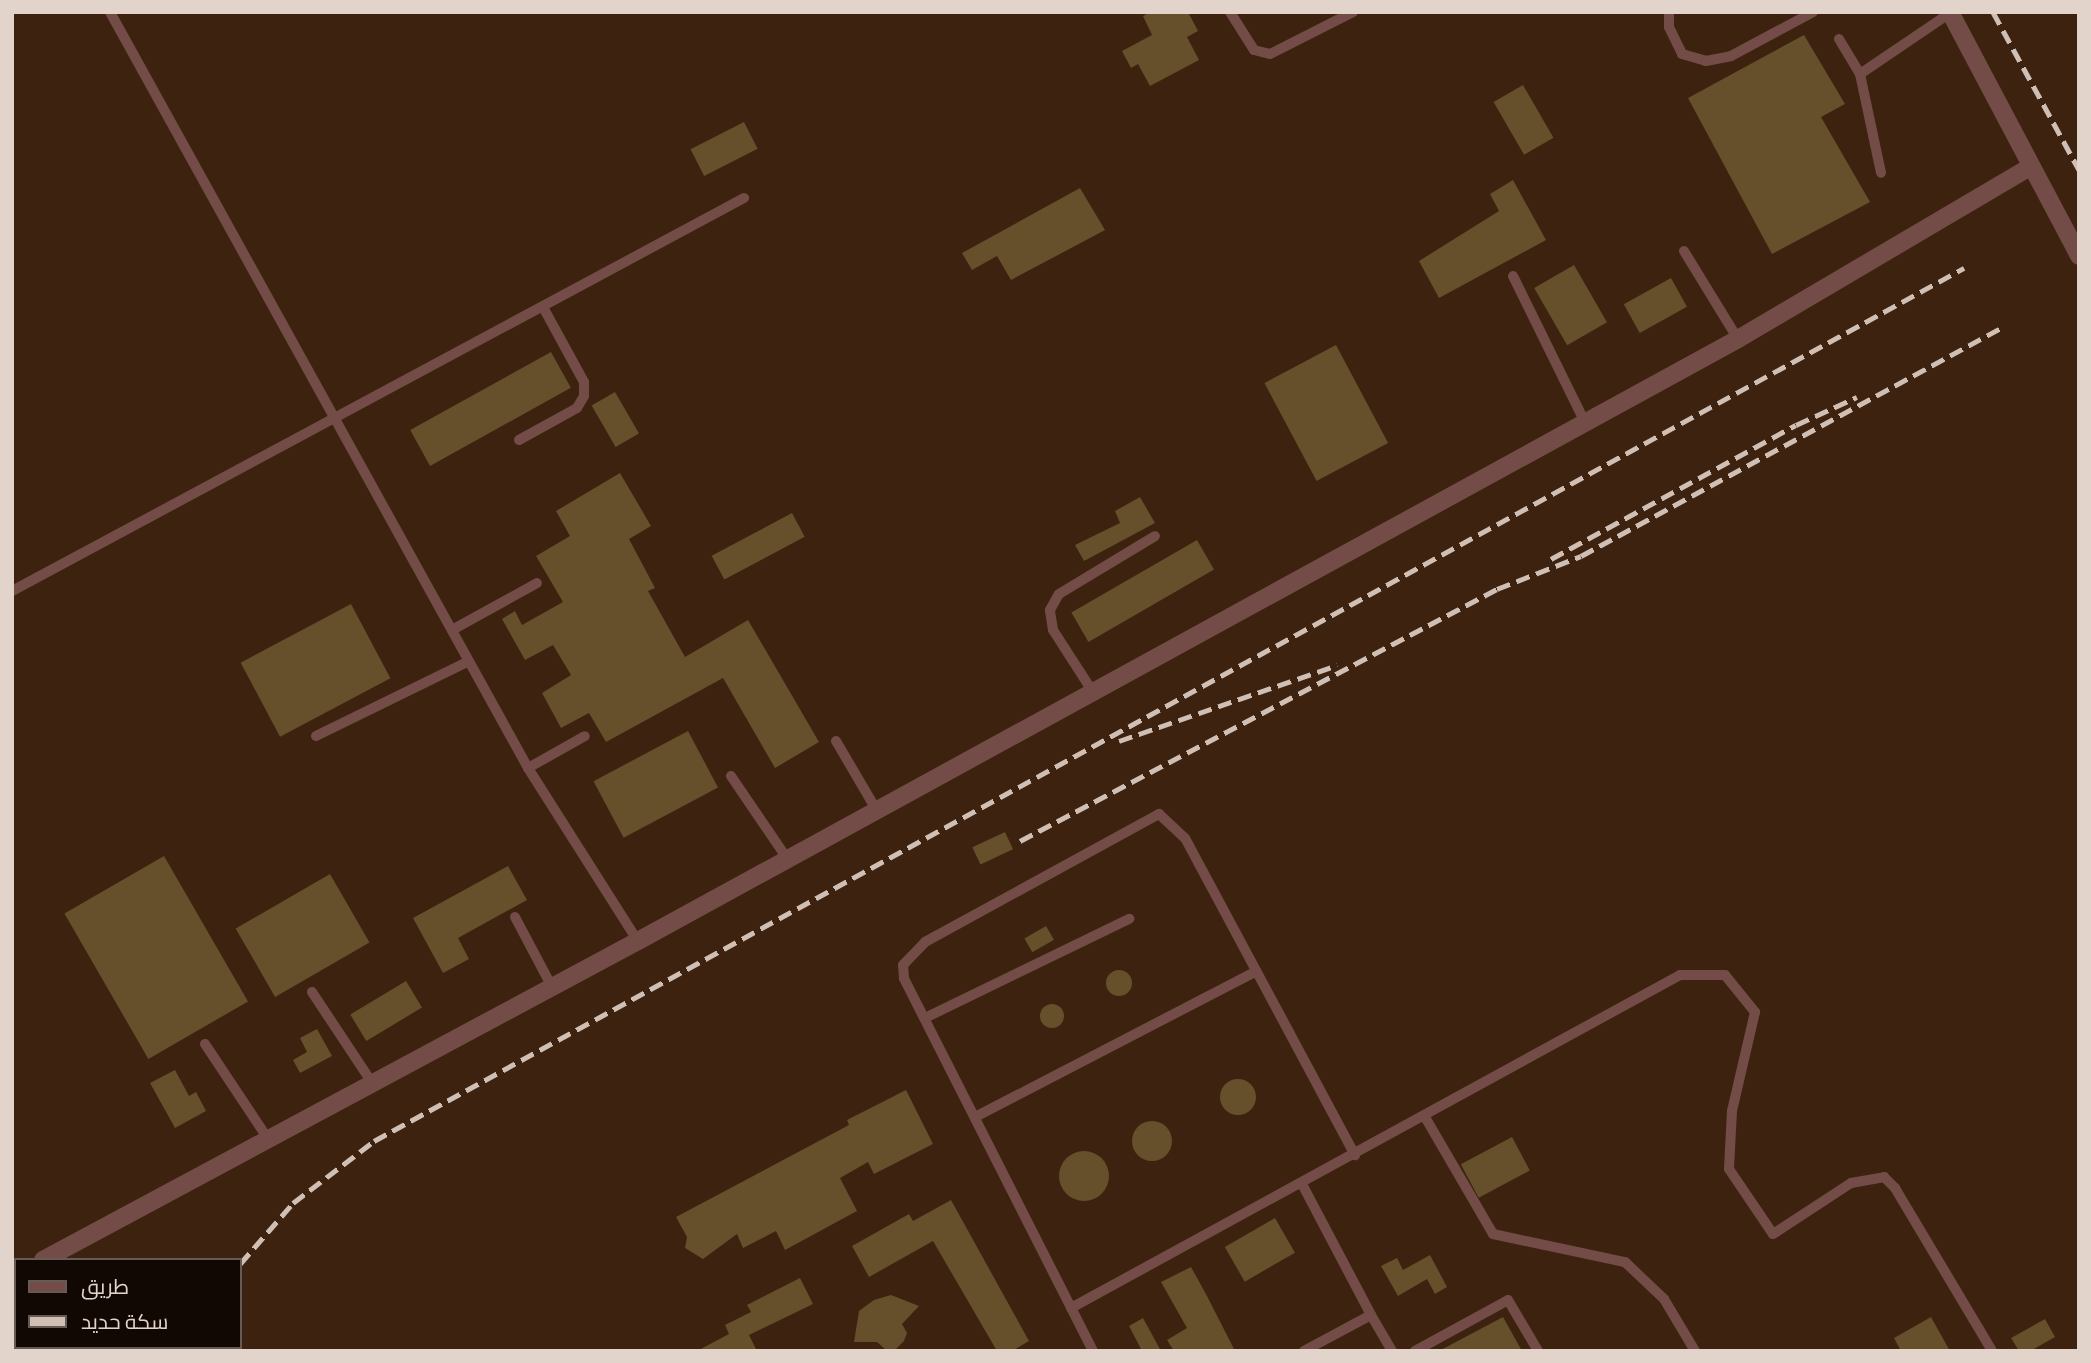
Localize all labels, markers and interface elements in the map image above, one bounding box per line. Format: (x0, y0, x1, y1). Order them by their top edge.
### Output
legend (14, 1258, 242, 1349)
text: طريق (81, 1273, 129, 1298)
text: سكة حديد (81, 1308, 168, 1333)

